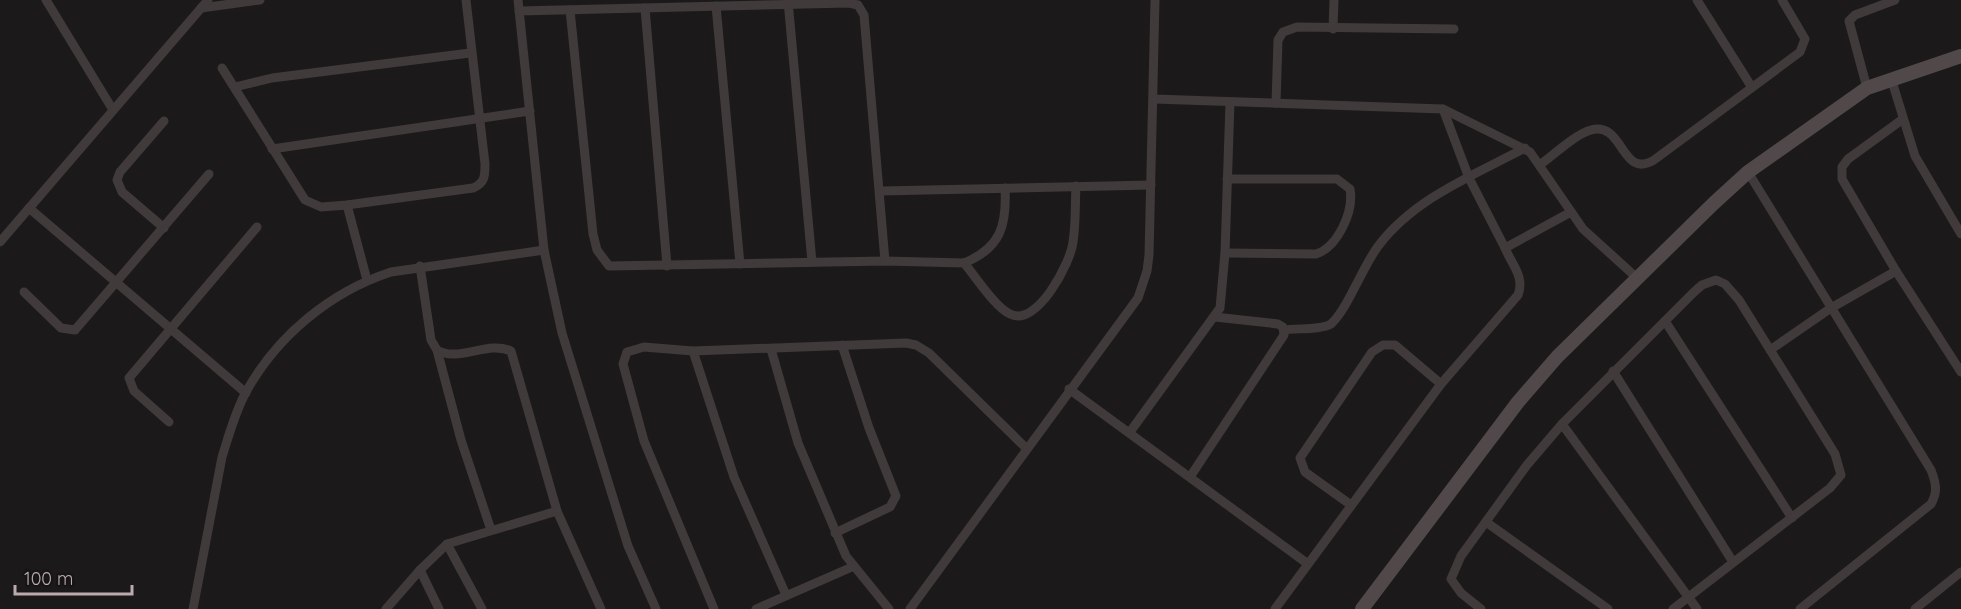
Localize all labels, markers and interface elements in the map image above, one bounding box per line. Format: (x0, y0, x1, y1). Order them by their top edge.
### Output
scale bar (15, 558, 132, 596)
text: 100 m (24, 567, 73, 590)

